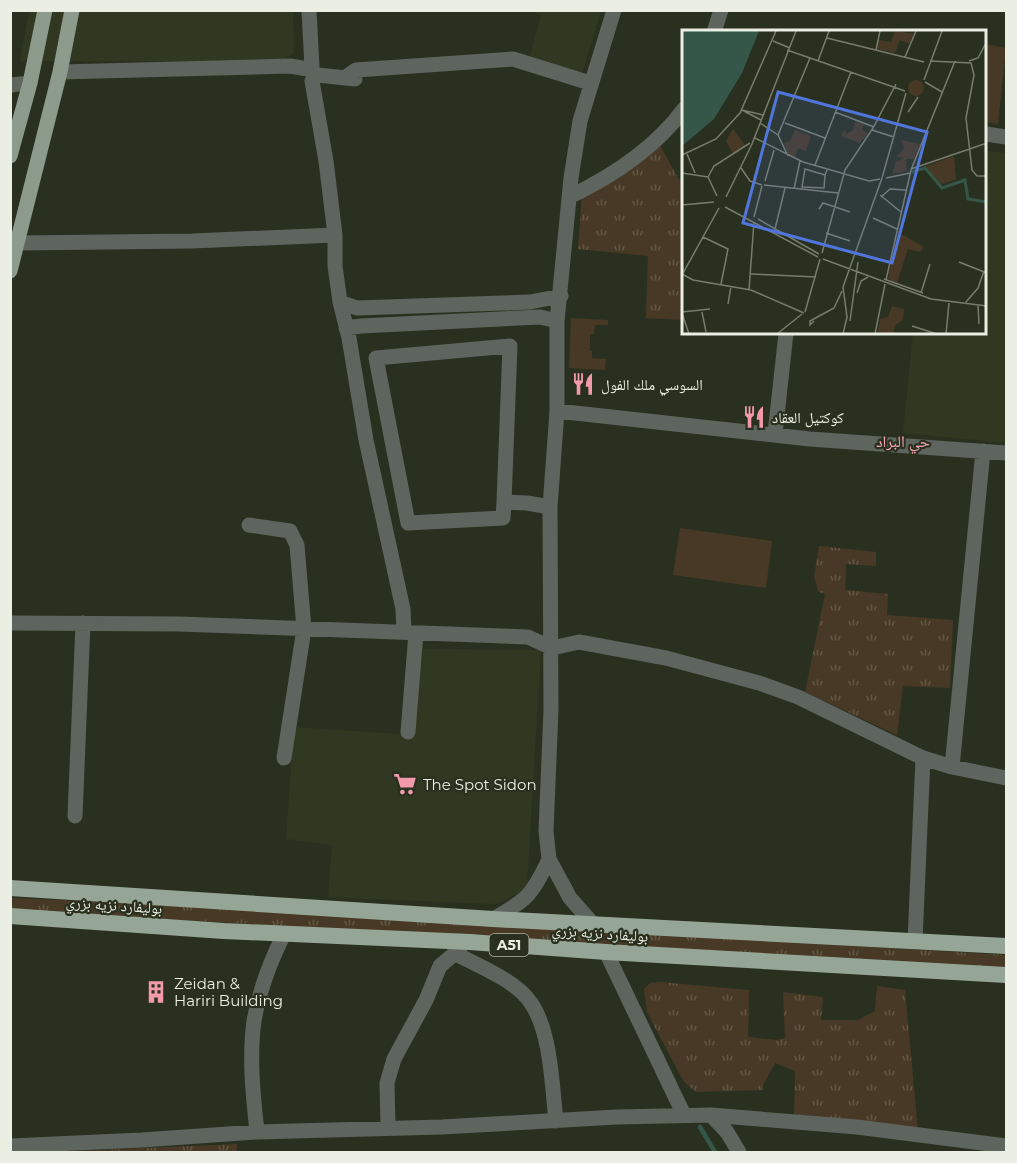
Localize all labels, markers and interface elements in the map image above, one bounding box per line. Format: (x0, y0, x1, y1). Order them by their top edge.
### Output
inset map (682, 30, 987, 334)
restaurant icon: السوسي ملك الفول (570, 371, 596, 397)
place label: السوسي ملك الفول (601, 375, 703, 396)
restaurant icon: كوكتيل العقاد (741, 404, 767, 430)
place label: كوكتيل العقاد (772, 408, 844, 428)
district label: حي البراد (876, 432, 930, 454)
supermarket icon: The Spot Sidon (392, 771, 418, 797)
place label: The Spot Sidon (423, 775, 537, 794)
street label: بوليفارد نزيه بزري (65, 892, 163, 921)
street label: بوليفارد نزيه بزري (551, 920, 649, 949)
road number: A51 (490, 934, 528, 956)
place label: Zeidan & Hariri Building (174, 974, 283, 1010)
building icon: Zeidan & Hariri Building (143, 979, 169, 1005)

